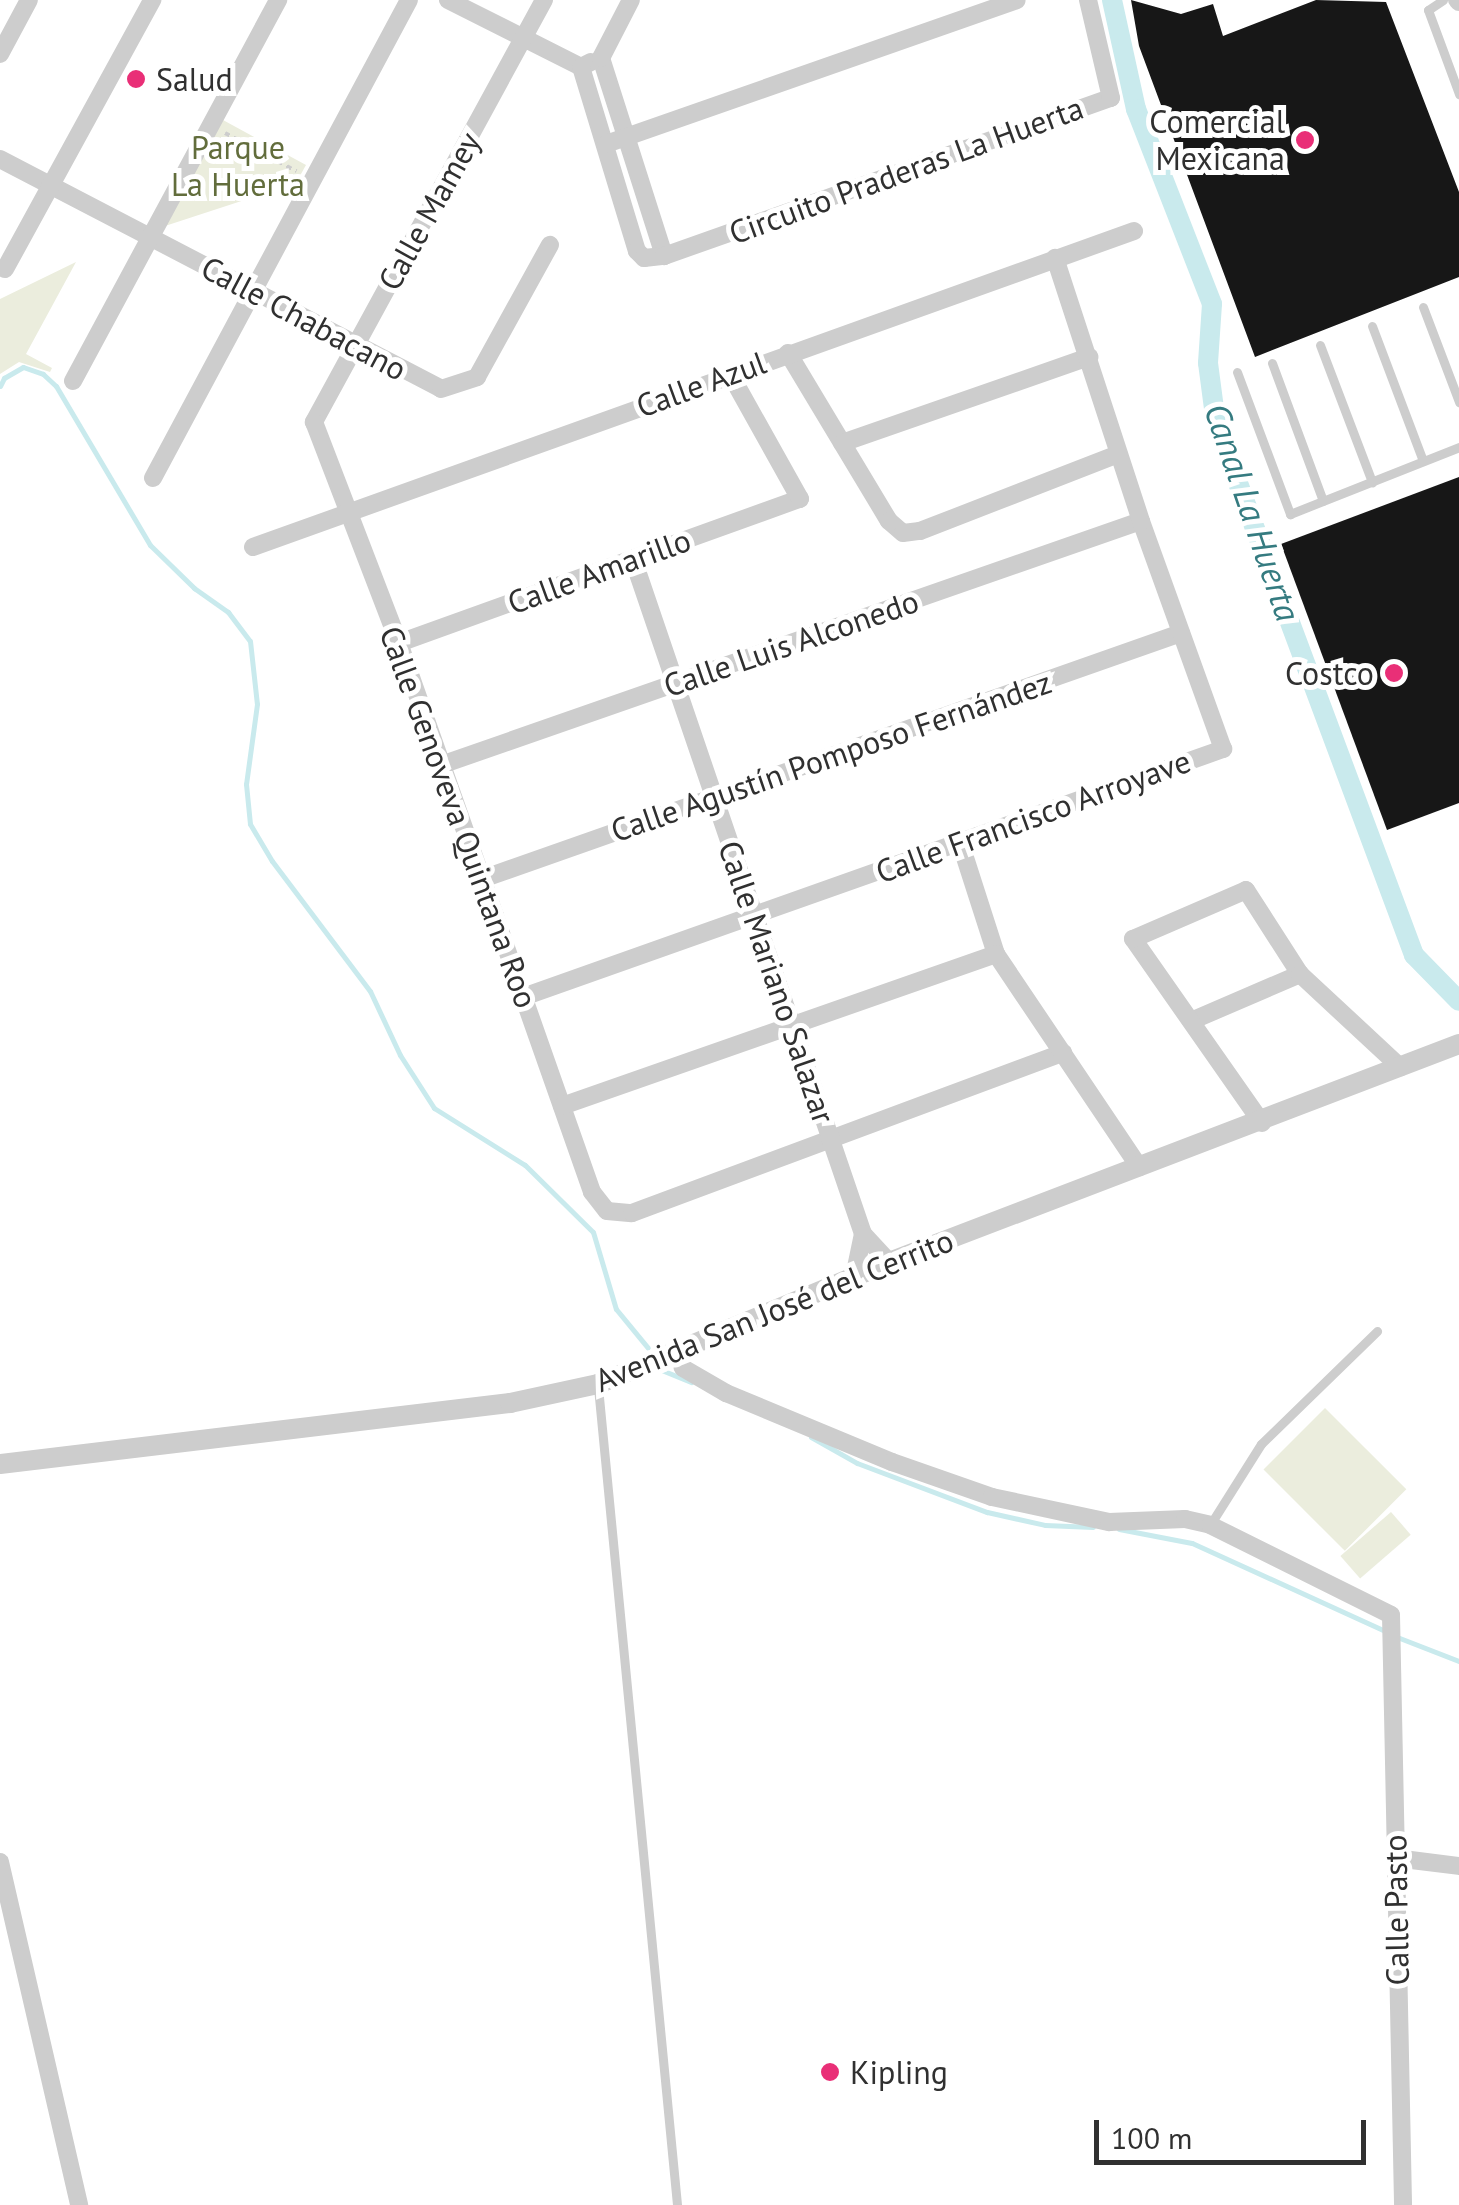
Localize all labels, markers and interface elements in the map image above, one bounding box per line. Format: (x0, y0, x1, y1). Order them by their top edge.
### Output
place label: Salud (156, 60, 233, 98)
marker: Salud (125, 68, 147, 90)
street label: Circuito Praderas La Huerta (724, 88, 1088, 252)
place label: Comercial Mexicana (1149, 103, 1285, 178)
street label: Calle Mamey (370, 125, 488, 297)
park label: Parque La Huerta (171, 129, 305, 204)
marker: Comercial Mexicana (1294, 129, 1316, 151)
street label: Calle Chabacano (195, 248, 413, 388)
street label: Calle Azul (631, 343, 771, 425)
water label: Canal La Huerta (1196, 398, 1310, 626)
street label: Calle Amarillo (502, 520, 696, 622)
street label: Calle Luis Alconedo (658, 581, 924, 705)
street label: Calle Genoveva Quintana Roo (372, 621, 546, 1013)
place label: Costco (1285, 654, 1374, 692)
street label: Calle Agustín Pomposo Fernández (605, 662, 1057, 850)
marker: Costco (1383, 662, 1405, 684)
street label: Calle Francisco Arroyave (870, 741, 1196, 891)
street label: Calle Mariano Salazar (711, 836, 843, 1128)
street label: Avenida San José del Cerrito (589, 1220, 959, 1400)
street label: Calle Pasto (1375, 1834, 1417, 1986)
place label: Kipling (850, 2053, 948, 2091)
marker: Kipling (819, 2061, 841, 2083)
scale bar (1099, 2100, 1372, 2162)
text: 100 m (1111, 2118, 1192, 2157)

